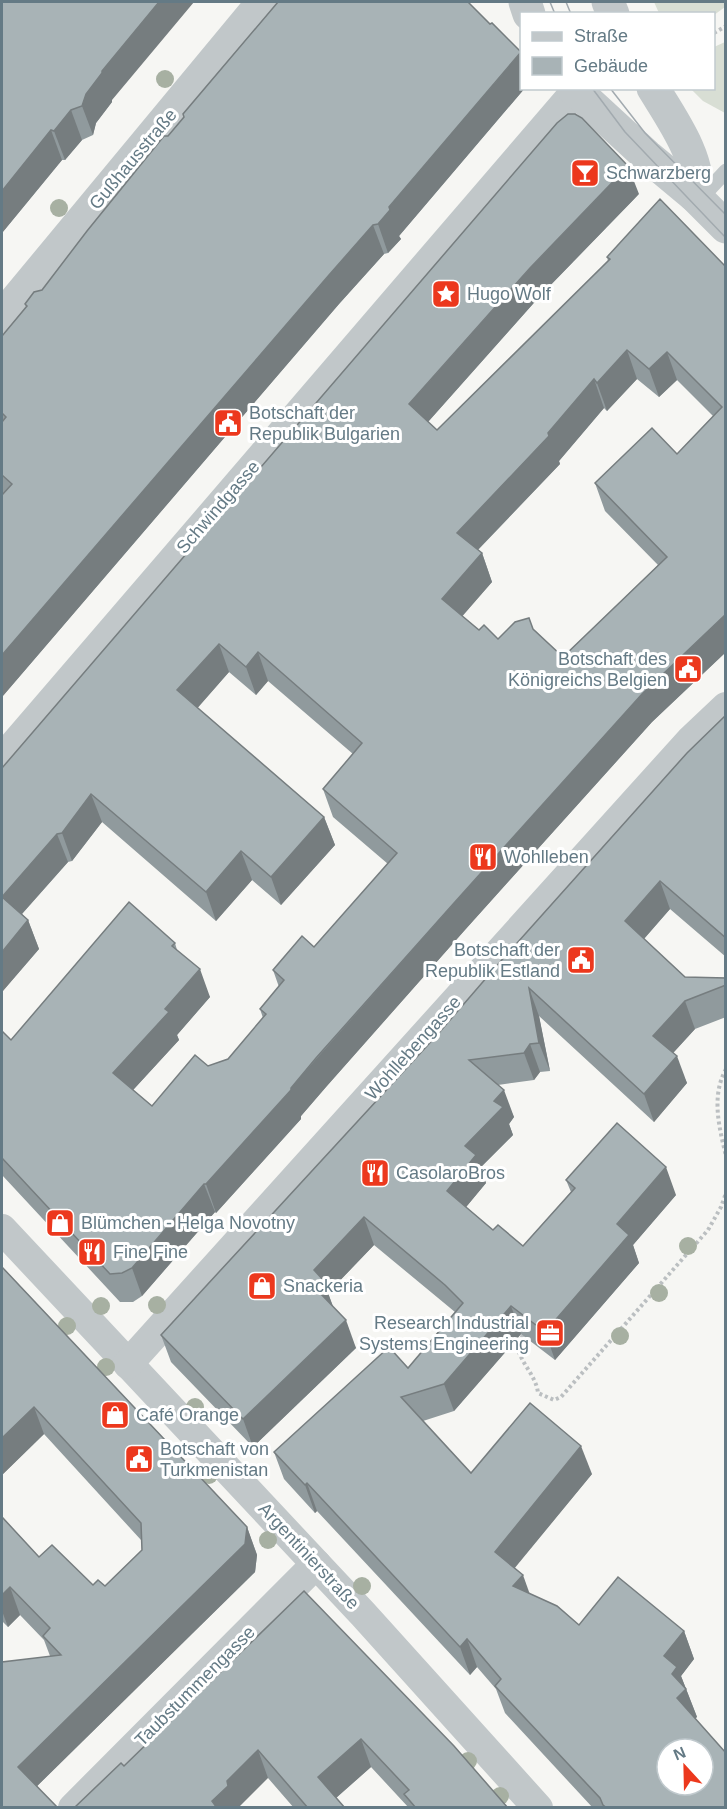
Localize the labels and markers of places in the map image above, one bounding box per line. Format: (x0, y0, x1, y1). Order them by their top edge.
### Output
bar icon: Schwarzberg (569, 157, 601, 189)
place label: Schwarzberg (606, 163, 711, 183)
place icon: Hugo Wolf (430, 278, 462, 310)
place label: Hugo Wolf (467, 284, 552, 304)
place label: Botschaft der Republik Bulgarien (249, 403, 400, 444)
public building icon: Botschaft der Republik Bulgarien (212, 407, 244, 439)
place label: Botschaft des Königreichs Belgien (508, 649, 667, 690)
public building icon: Botschaft des Königreichs Belgien (672, 653, 704, 685)
restaurant icon: Wohlleben (467, 841, 499, 873)
place label: Wohlleben (504, 847, 589, 867)
place label: Botschaft der Republik Estland (425, 940, 560, 981)
public building icon: Botschaft der Republik Estland (565, 944, 597, 976)
restaurant icon: CasolaroBros (359, 1157, 391, 1189)
place label: CasolaroBros (396, 1163, 505, 1183)
shop icon: Blümchen - Helga Novotny (44, 1207, 76, 1239)
place label: Blümchen - Helga Novotny (81, 1213, 295, 1233)
restaurant icon: Fine Fine (76, 1236, 108, 1268)
place label: Fine Fine (113, 1242, 188, 1262)
shop icon: Snackeria (246, 1270, 278, 1302)
place label: Snackeria (283, 1276, 364, 1296)
place label: Research Industrial Systems Engineering (359, 1313, 529, 1354)
office icon: Research Industrial Systems Engineering (534, 1317, 566, 1349)
shop icon: Café Orange (99, 1399, 131, 1431)
place label: Café Orange (136, 1405, 239, 1425)
place label: Botschaft von Turkmenistan (160, 1439, 269, 1480)
public building icon: Botschaft von Turkmenistan (123, 1443, 155, 1475)

